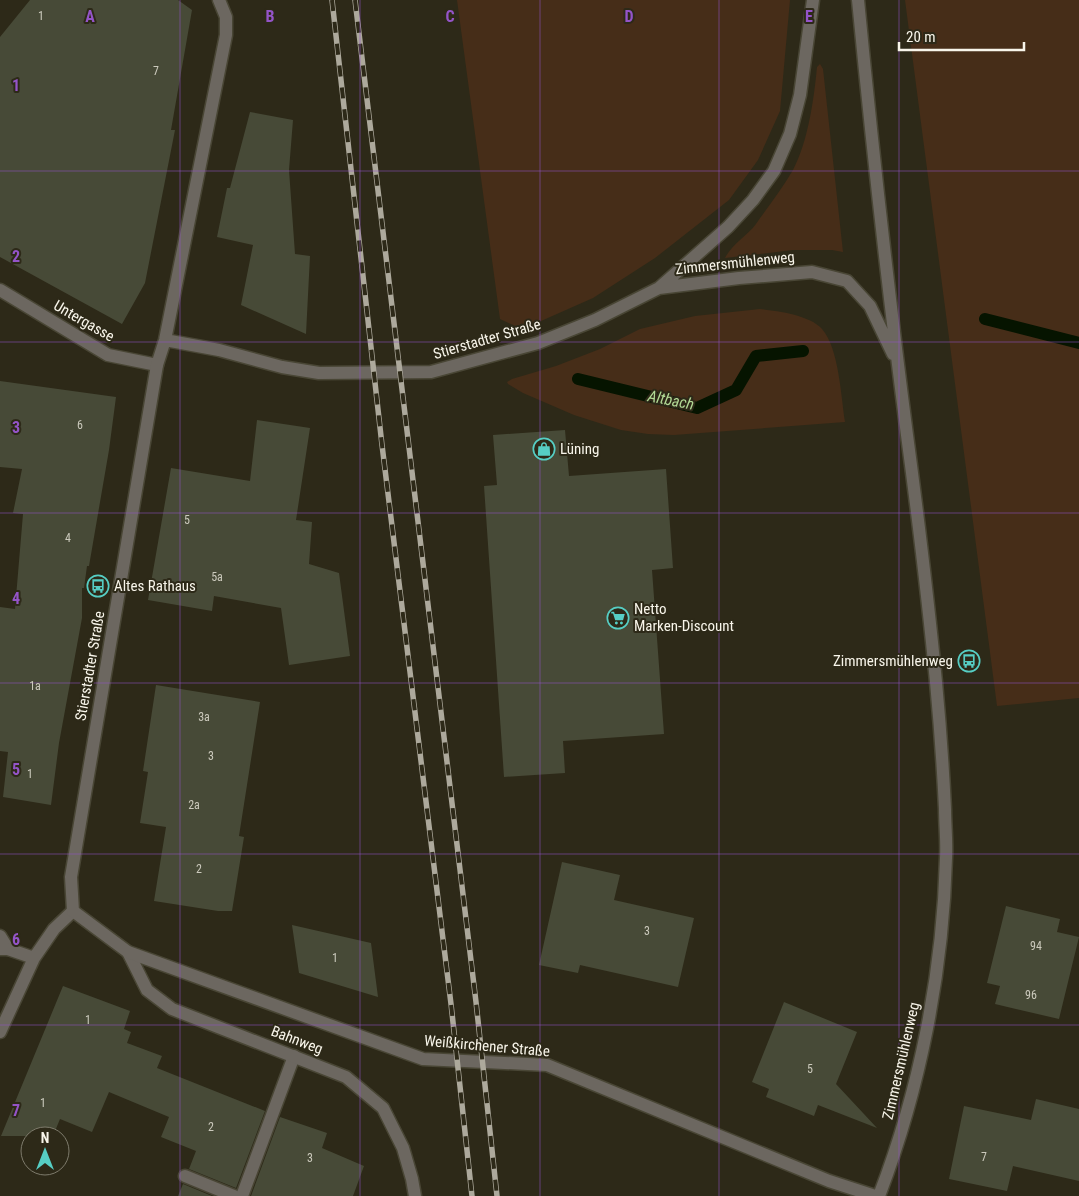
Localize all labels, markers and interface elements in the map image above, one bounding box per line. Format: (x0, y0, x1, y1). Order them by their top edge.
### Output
text: A (85, 7, 95, 26)
text: B (266, 7, 275, 26)
text: C (445, 7, 455, 26)
text: D (624, 7, 634, 26)
text: E (805, 7, 813, 26)
house number: 1 (38, 9, 44, 23)
scale bar (899, 20, 1024, 52)
text: 20 m (906, 28, 936, 46)
house number: 7 (153, 64, 159, 78)
text: 1 (12, 76, 20, 95)
text: 2 (12, 247, 20, 266)
street label: Zimmersmühlenweg (674, 248, 796, 278)
street label: Untergasse (51, 296, 117, 346)
street label: Stierstadter Straße (431, 315, 543, 363)
water label: Altbach (645, 386, 696, 414)
text: 3 (12, 418, 20, 437)
house number: 6 (77, 418, 83, 432)
shop icon: Lüning (532, 437, 556, 461)
place label: Lüning (560, 440, 599, 458)
house number: 5 (184, 513, 190, 527)
house number: 4 (65, 531, 71, 545)
house number: 5a (211, 570, 223, 584)
bus stop icon: Altes Rathaus (86, 574, 110, 598)
place label: Altes Rathaus (114, 577, 196, 595)
text: 4 (12, 589, 20, 608)
place label: Netto Marken-Discount (634, 600, 734, 635)
supermarket icon: Netto Marken-Discount (606, 606, 630, 630)
street label: Stierstadter Straße (71, 610, 109, 722)
bus stop icon: Zimmersmühlenweg (957, 649, 981, 673)
place label: Zimmersmühlenweg (833, 652, 953, 670)
house number: 1a (29, 679, 41, 693)
house number: 3a (198, 710, 210, 724)
house number: 3 (208, 749, 214, 763)
text: 5 (12, 760, 20, 779)
house number: 1 (27, 767, 33, 781)
house number: 2a (188, 798, 200, 812)
house number: 2 (196, 862, 202, 876)
house number: 3 (644, 924, 650, 938)
text: 6 (12, 930, 20, 949)
house number: 94 (1030, 939, 1042, 953)
house number: 1 (332, 951, 338, 965)
house number: 96 (1025, 988, 1037, 1002)
street label: Zimmersmühlenweg (879, 1000, 923, 1122)
house number: 1 (85, 1013, 91, 1027)
street label: Bahnweg (269, 1022, 325, 1058)
street label: Weißkirchener Straße (423, 1032, 551, 1060)
house number: 5 (807, 1062, 813, 1076)
house number: 1 (40, 1096, 46, 1110)
text: 7 (12, 1101, 20, 1120)
house number: 2 (208, 1120, 214, 1134)
north arrow (20, 1126, 70, 1176)
text: N (41, 1130, 49, 1146)
house number: 7 (981, 1150, 987, 1164)
house number: 3 (307, 1151, 313, 1165)

